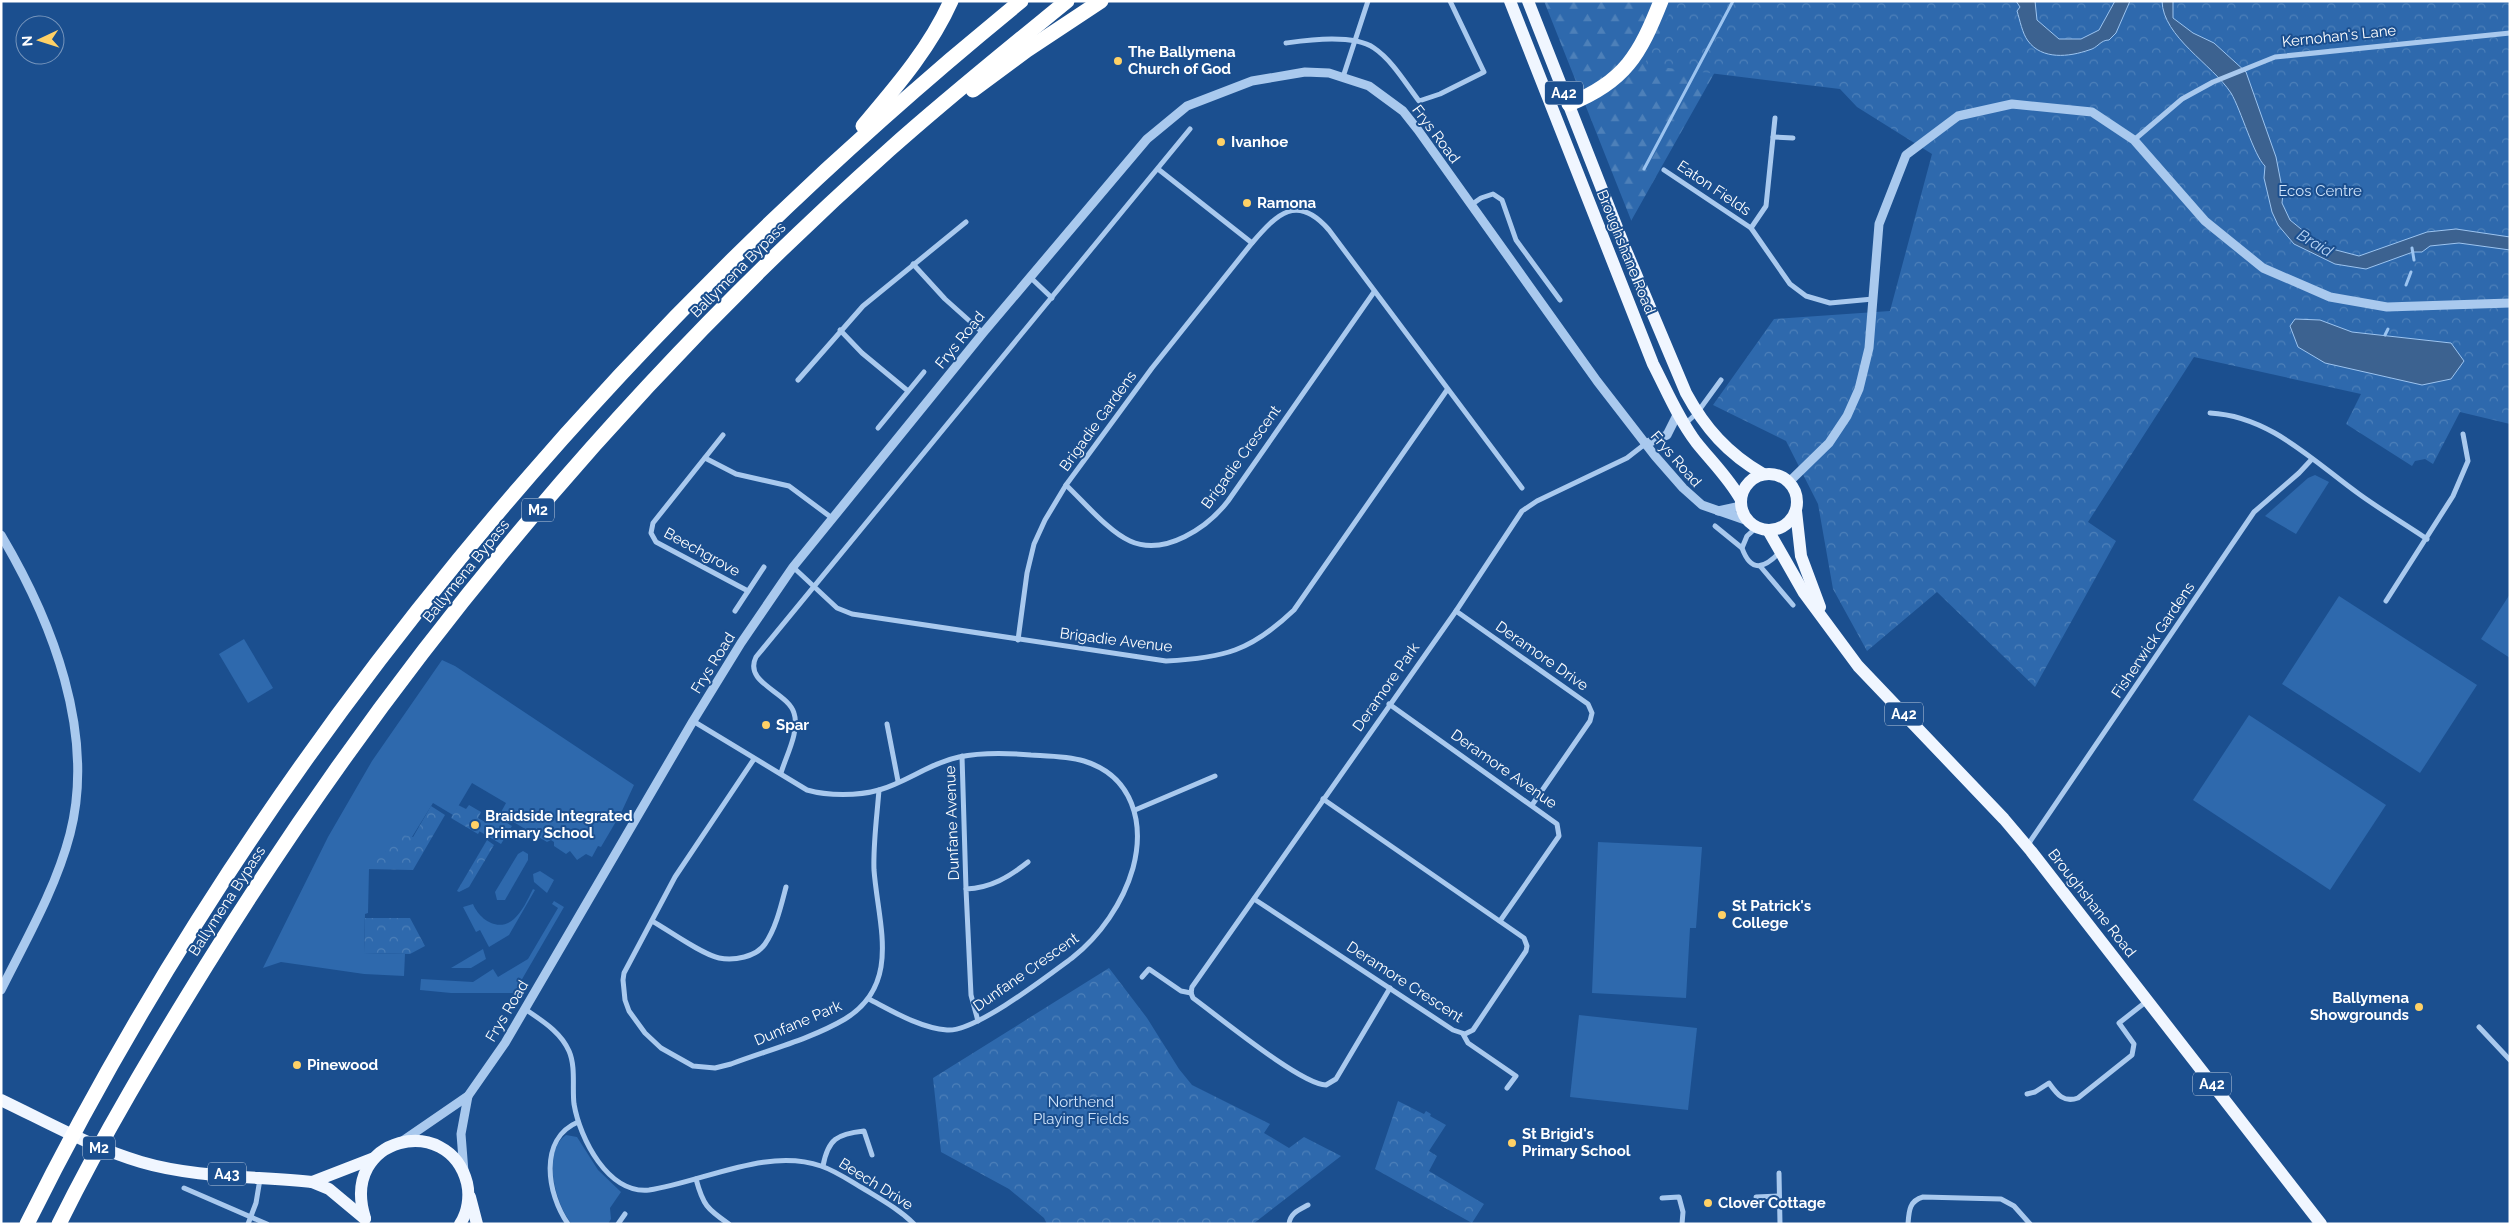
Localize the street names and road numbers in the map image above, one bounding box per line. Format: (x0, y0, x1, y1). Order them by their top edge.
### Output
street label: Kernohan's Lane (2281, 21, 2397, 51)
road number: A42 (1545, 82, 1583, 105)
street label: Frys Road (1408, 101, 1464, 167)
street label: Eaton Fields (1674, 157, 1754, 219)
street label: Broughshane Road (1593, 187, 1659, 317)
street label: Ballymena Bypass (687, 219, 789, 321)
street label: Frys Road (931, 308, 989, 372)
street label: Brigadie Gardens (1056, 367, 1140, 475)
street label: Brigadie Crescent (1198, 402, 1284, 512)
street label: Frys Road (1647, 427, 1705, 491)
road number: M2 (522, 498, 554, 522)
street label: Ballymena Bypass (419, 516, 513, 626)
street label: Beechgrove (661, 524, 743, 580)
street label: Fisherwick Gardens (2108, 579, 2198, 701)
street label: Deramore Drive (1492, 617, 1592, 695)
street label: Brigadie Avenue (1059, 624, 1174, 656)
street label: Frys Road (687, 629, 739, 697)
street label: Deramore Park (1349, 639, 1423, 735)
road number: A42 (1885, 702, 1923, 726)
street label: Deramore Avenue (1447, 726, 1561, 812)
street label: Dunfane Avenue (941, 765, 963, 881)
street label: Ballymena Bypass (185, 843, 269, 959)
street label: Broughshane Road (2044, 845, 2140, 961)
street label: Dunfane Crescent (970, 929, 1082, 1015)
street label: Deramore Crescent (1343, 938, 1467, 1026)
street label: Frys Road (482, 977, 532, 1045)
street label: Dunfane Park (751, 996, 845, 1050)
road number: A42 (2193, 1072, 2231, 1096)
road number: M2 (83, 1136, 115, 1160)
street label: Beech Drive (836, 1154, 917, 1214)
road number: A43 (208, 1162, 246, 1186)

